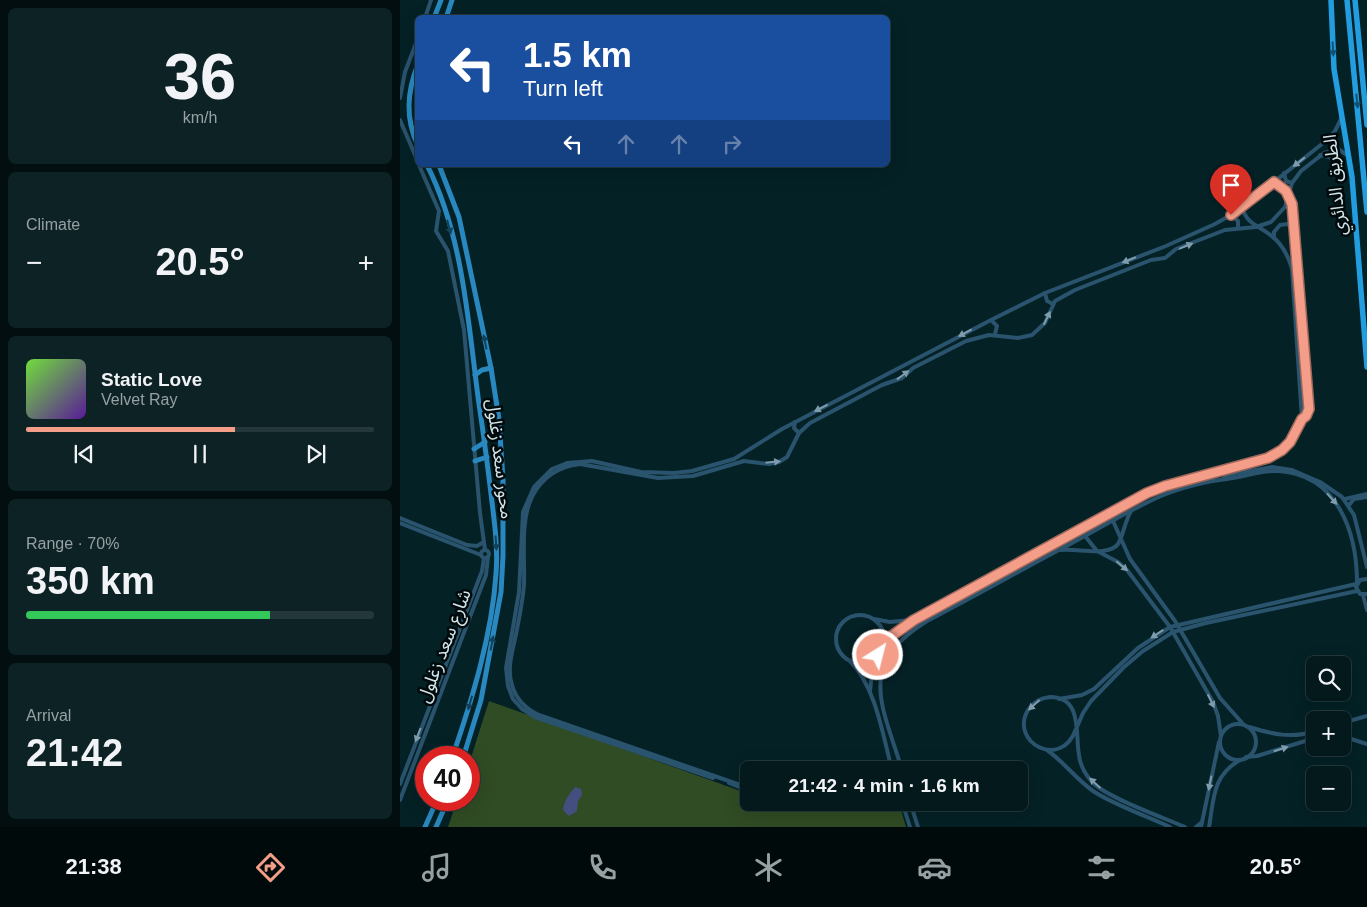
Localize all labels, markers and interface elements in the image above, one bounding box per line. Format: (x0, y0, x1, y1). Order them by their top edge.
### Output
icon: left (440, 35, 505, 100)
text: 1.5 km (523, 35, 632, 74)
text: 36 (164, 40, 236, 113)
one-way arrow (1330, 41, 1338, 57)
text: Turn left (523, 76, 603, 101)
one-way arrow (1353, 93, 1361, 109)
text: km/h (183, 109, 217, 126)
icon: left (559, 130, 587, 158)
icon: ahead (612, 130, 640, 158)
icon: ahead (665, 130, 693, 158)
icon: right (718, 130, 746, 158)
street label: الطريق الدائري (1320, 133, 1353, 237)
one-way arrow (1293, 156, 1306, 167)
pin (1210, 164, 1252, 215)
icon: arrive (1217, 171, 1245, 199)
text: Climate (26, 216, 80, 233)
one-way arrow (446, 220, 454, 235)
text: 20.5° (155, 241, 245, 283)
one-way arrow (1179, 241, 1193, 249)
text: − (26, 247, 42, 278)
text: + (358, 247, 374, 278)
one-way arrow (1121, 256, 1136, 264)
one-way arrow (1043, 311, 1051, 325)
one-way arrow (958, 329, 972, 337)
one-way arrow (481, 335, 489, 350)
text: Static Love (101, 369, 202, 390)
one-way arrow (897, 370, 910, 380)
text: Velvet Ray (101, 391, 177, 408)
street label: محور سعد زغلول (482, 398, 517, 520)
one-way arrow (814, 404, 828, 412)
icon: previous (70, 440, 98, 468)
icon: pause (186, 440, 214, 468)
icon: next (302, 440, 330, 468)
one-way arrow (766, 458, 782, 466)
one-way arrow (1326, 492, 1338, 504)
text: Range · 70% (26, 535, 119, 552)
one-way arrow (492, 536, 500, 552)
text: 350 km (26, 560, 155, 602)
one-way arrow (1115, 561, 1128, 572)
street label: شارع سعد زغلول (413, 587, 479, 707)
position arrow (851, 628, 903, 680)
one-way arrow (1151, 629, 1164, 639)
one-way arrow (488, 635, 496, 650)
map controls (1306, 656, 1351, 811)
button: search (1306, 656, 1351, 701)
one-way arrow (1208, 694, 1216, 708)
one-way arrow (466, 696, 474, 711)
one-way arrow (1028, 699, 1040, 711)
text: Arrival (26, 707, 71, 724)
button: + (1306, 711, 1351, 756)
one-way arrow (414, 728, 422, 743)
text: 21:42 (26, 732, 123, 774)
one-way arrow (1274, 744, 1289, 752)
speed limit sign: 40 (415, 746, 480, 811)
button: − (1306, 766, 1351, 811)
text: 21:42 · 4 min · 1.6 km (788, 775, 980, 796)
one-way arrow (1205, 775, 1213, 791)
one-way arrow (1089, 777, 1101, 789)
icon: directions (253, 850, 288, 885)
icon: music (419, 850, 454, 885)
icon: phone (585, 850, 620, 885)
icon: climate (751, 850, 786, 885)
icon: car (917, 850, 952, 885)
icon: filters (1084, 850, 1119, 885)
text: 21:38 (66, 854, 122, 879)
text: 20.5° (1250, 854, 1301, 879)

